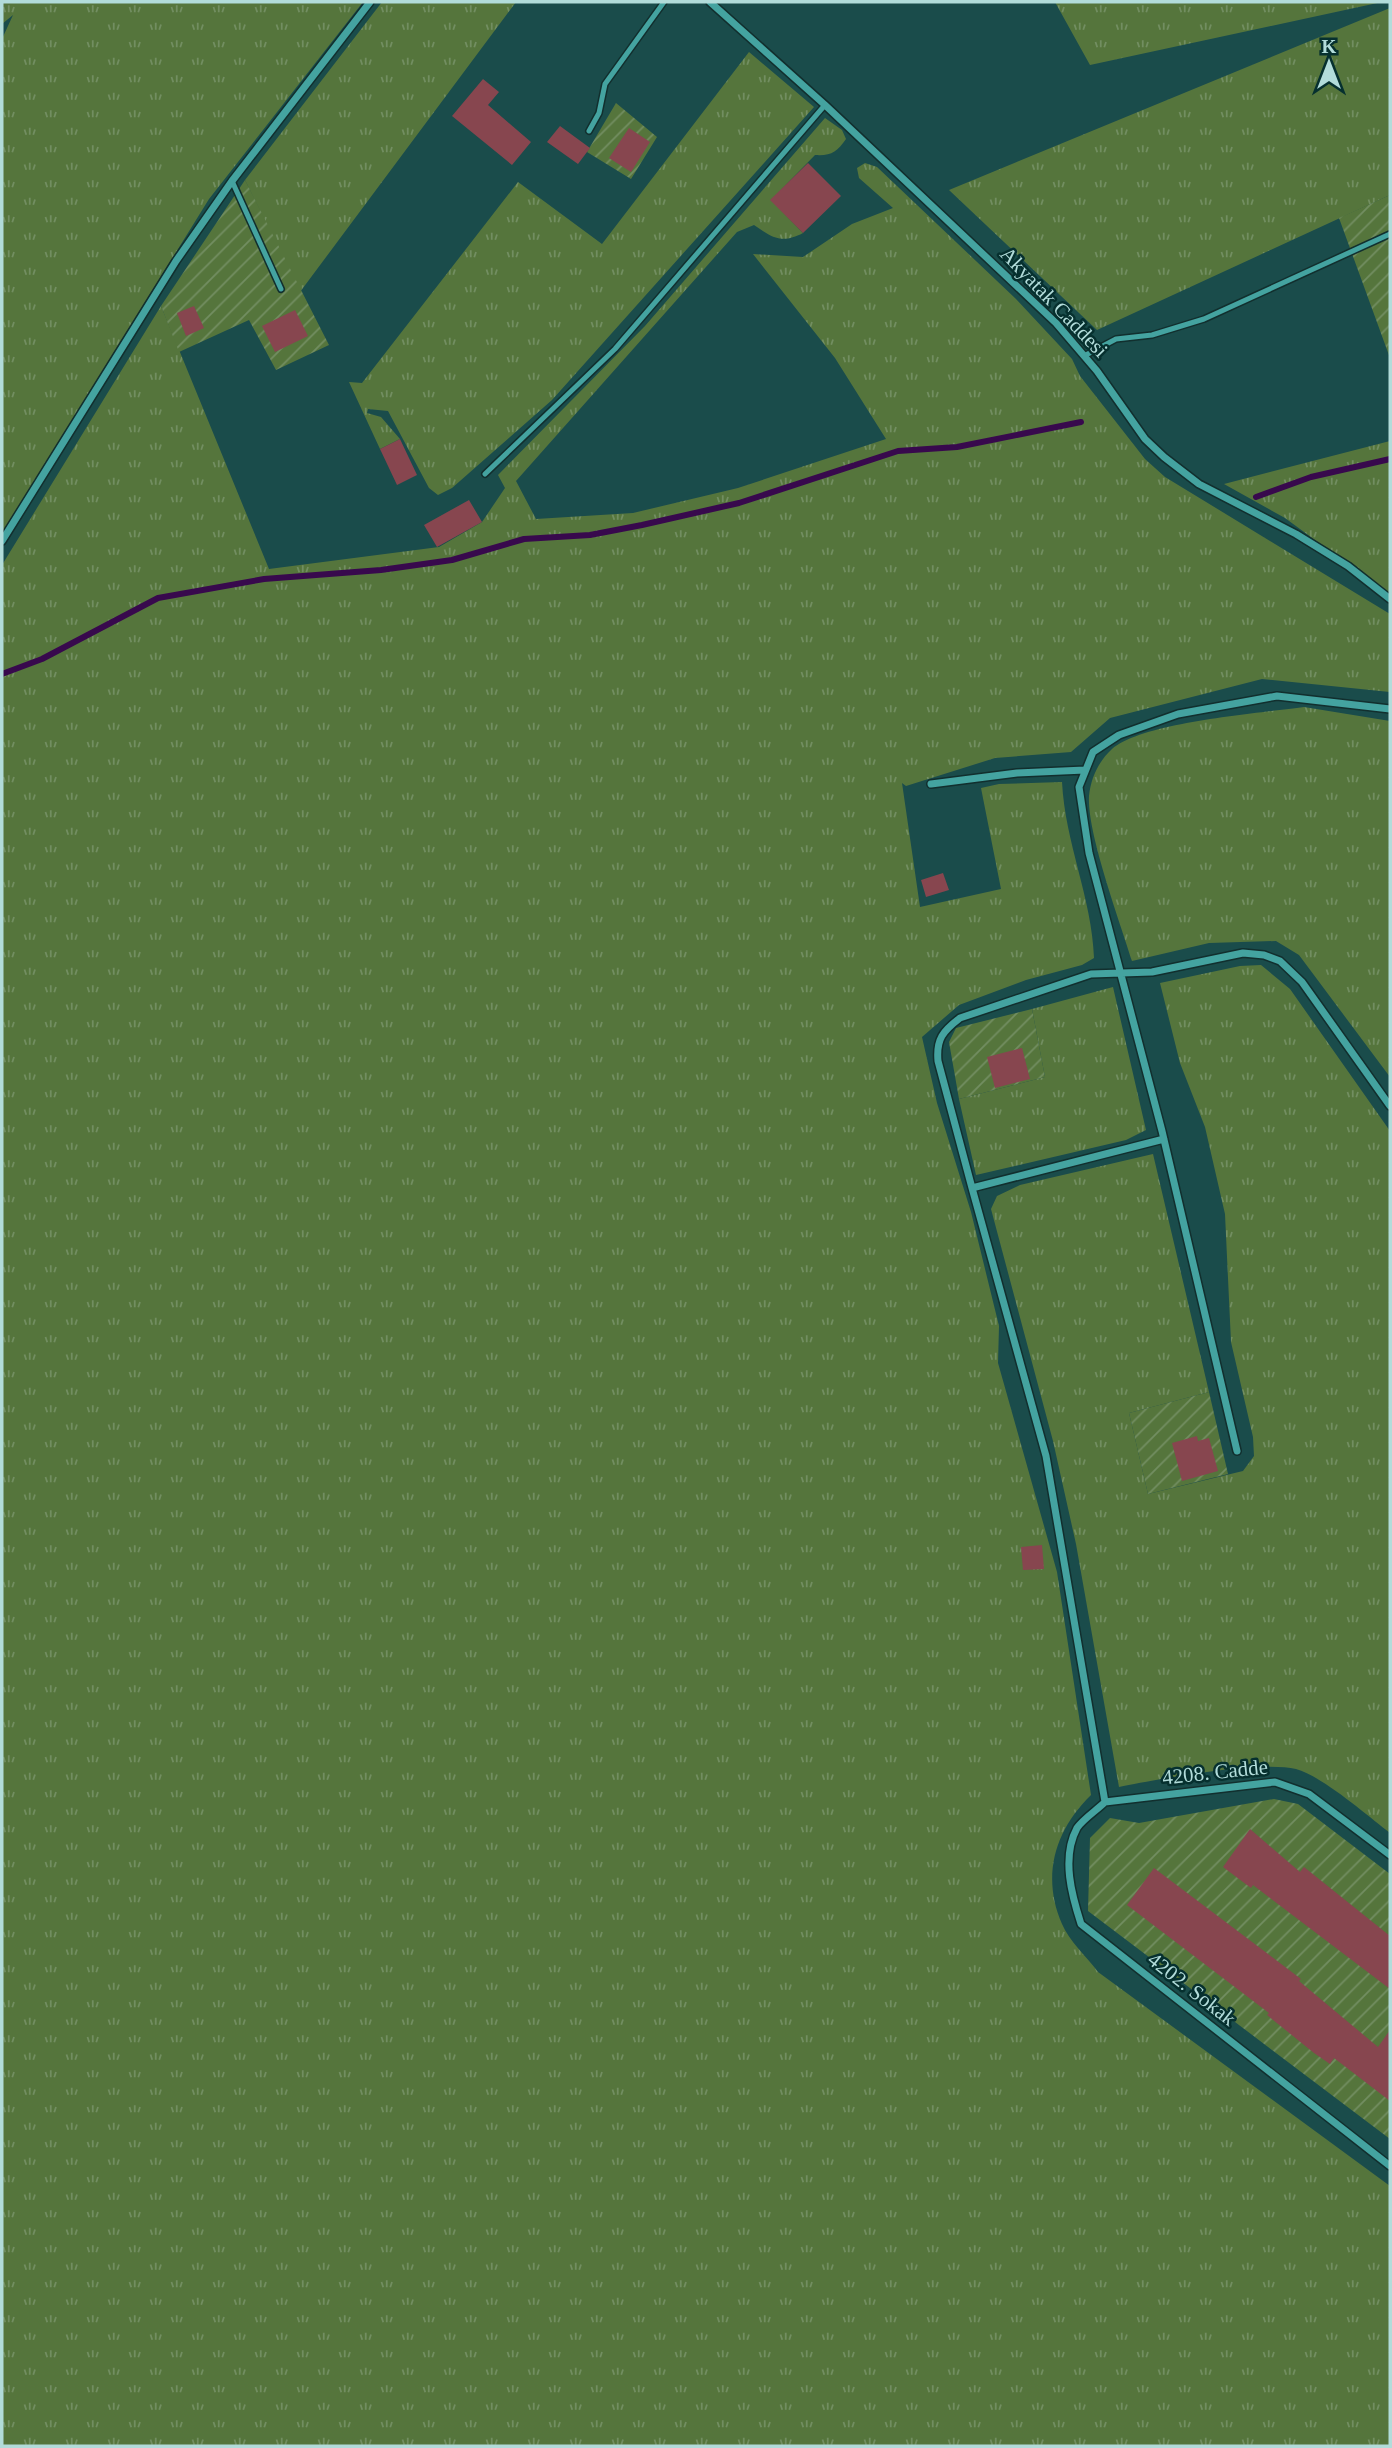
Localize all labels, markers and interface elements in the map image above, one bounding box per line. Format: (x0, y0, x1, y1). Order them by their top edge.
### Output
north arrow (1294, 28, 1364, 98)
text: K (1322, 36, 1337, 57)
street label: Akyatak Caddesi (995, 242, 1113, 362)
street label: 4208. Cadde (1161, 1755, 1269, 1789)
street label: 4202. Sokak (1143, 1947, 1241, 2031)

